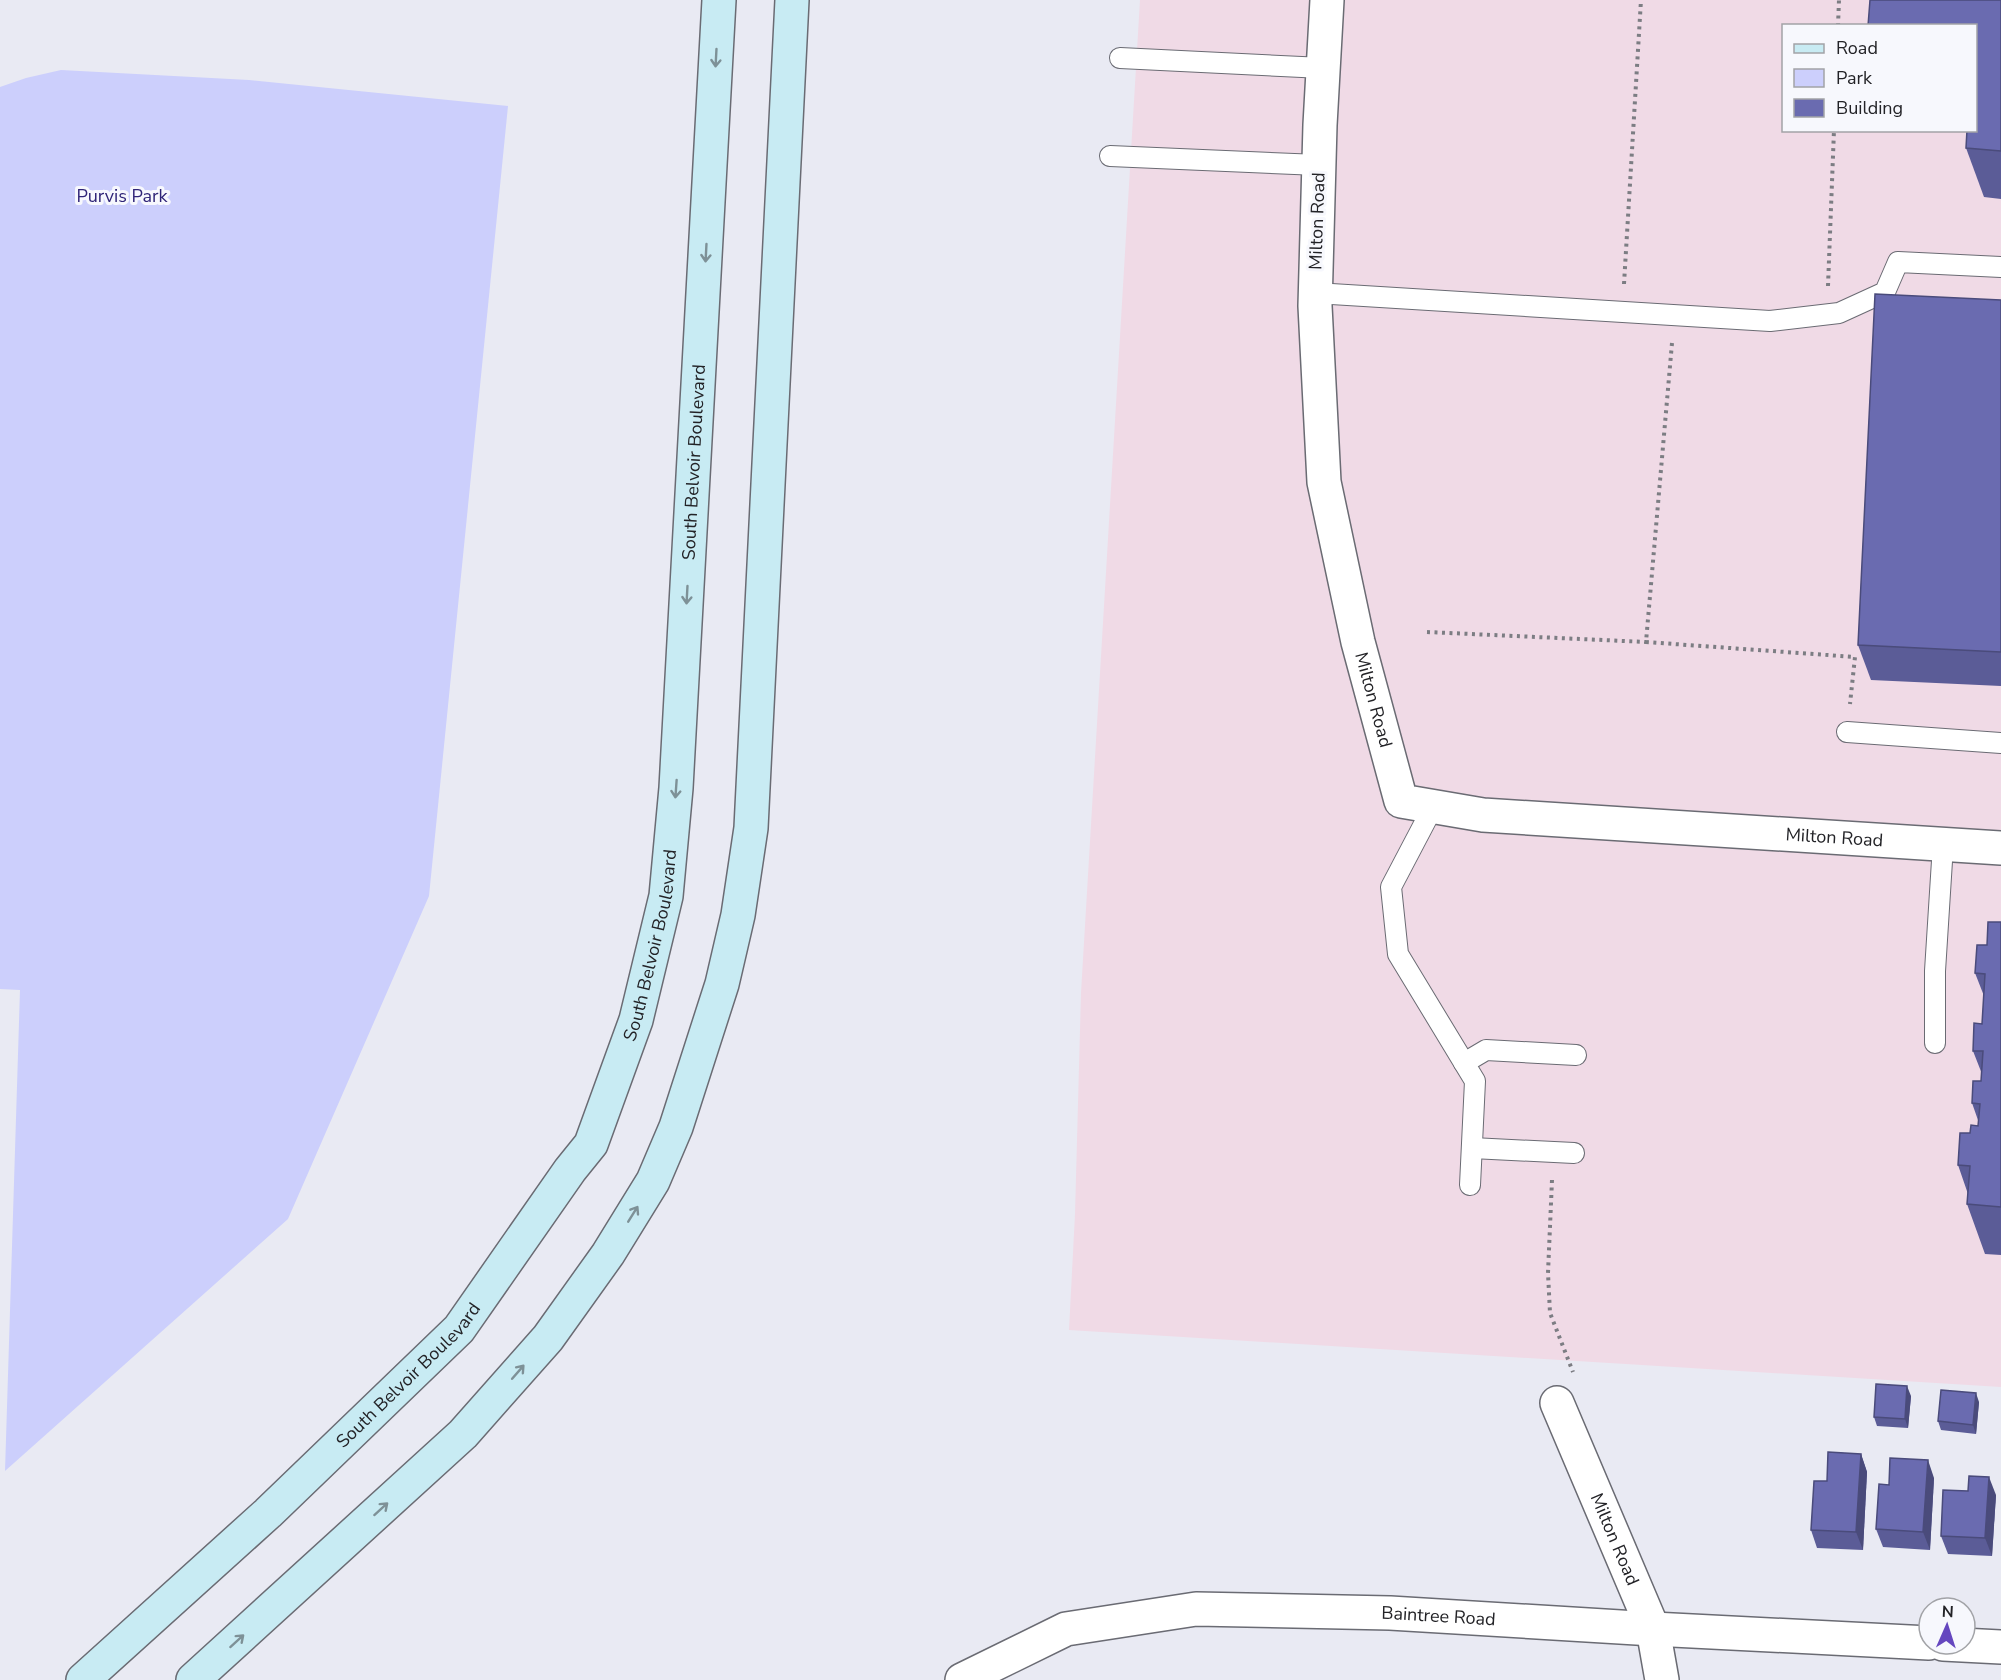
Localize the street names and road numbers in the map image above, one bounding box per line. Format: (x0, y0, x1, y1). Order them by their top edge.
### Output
street label: Milton Road (1303, 172, 1331, 270)
street label: South Belvoir Boulevard (676, 364, 711, 561)
street label: Milton Road (1349, 650, 1398, 750)
street label: Milton Road (1785, 822, 1884, 852)
street label: South Belvoir Boulevard (617, 848, 682, 1045)
street label: South Belvoir Boulevard (331, 1298, 486, 1453)
street label: Milton Road (1585, 1490, 1645, 1589)
street label: Baintree Road (1381, 1601, 1496, 1631)

